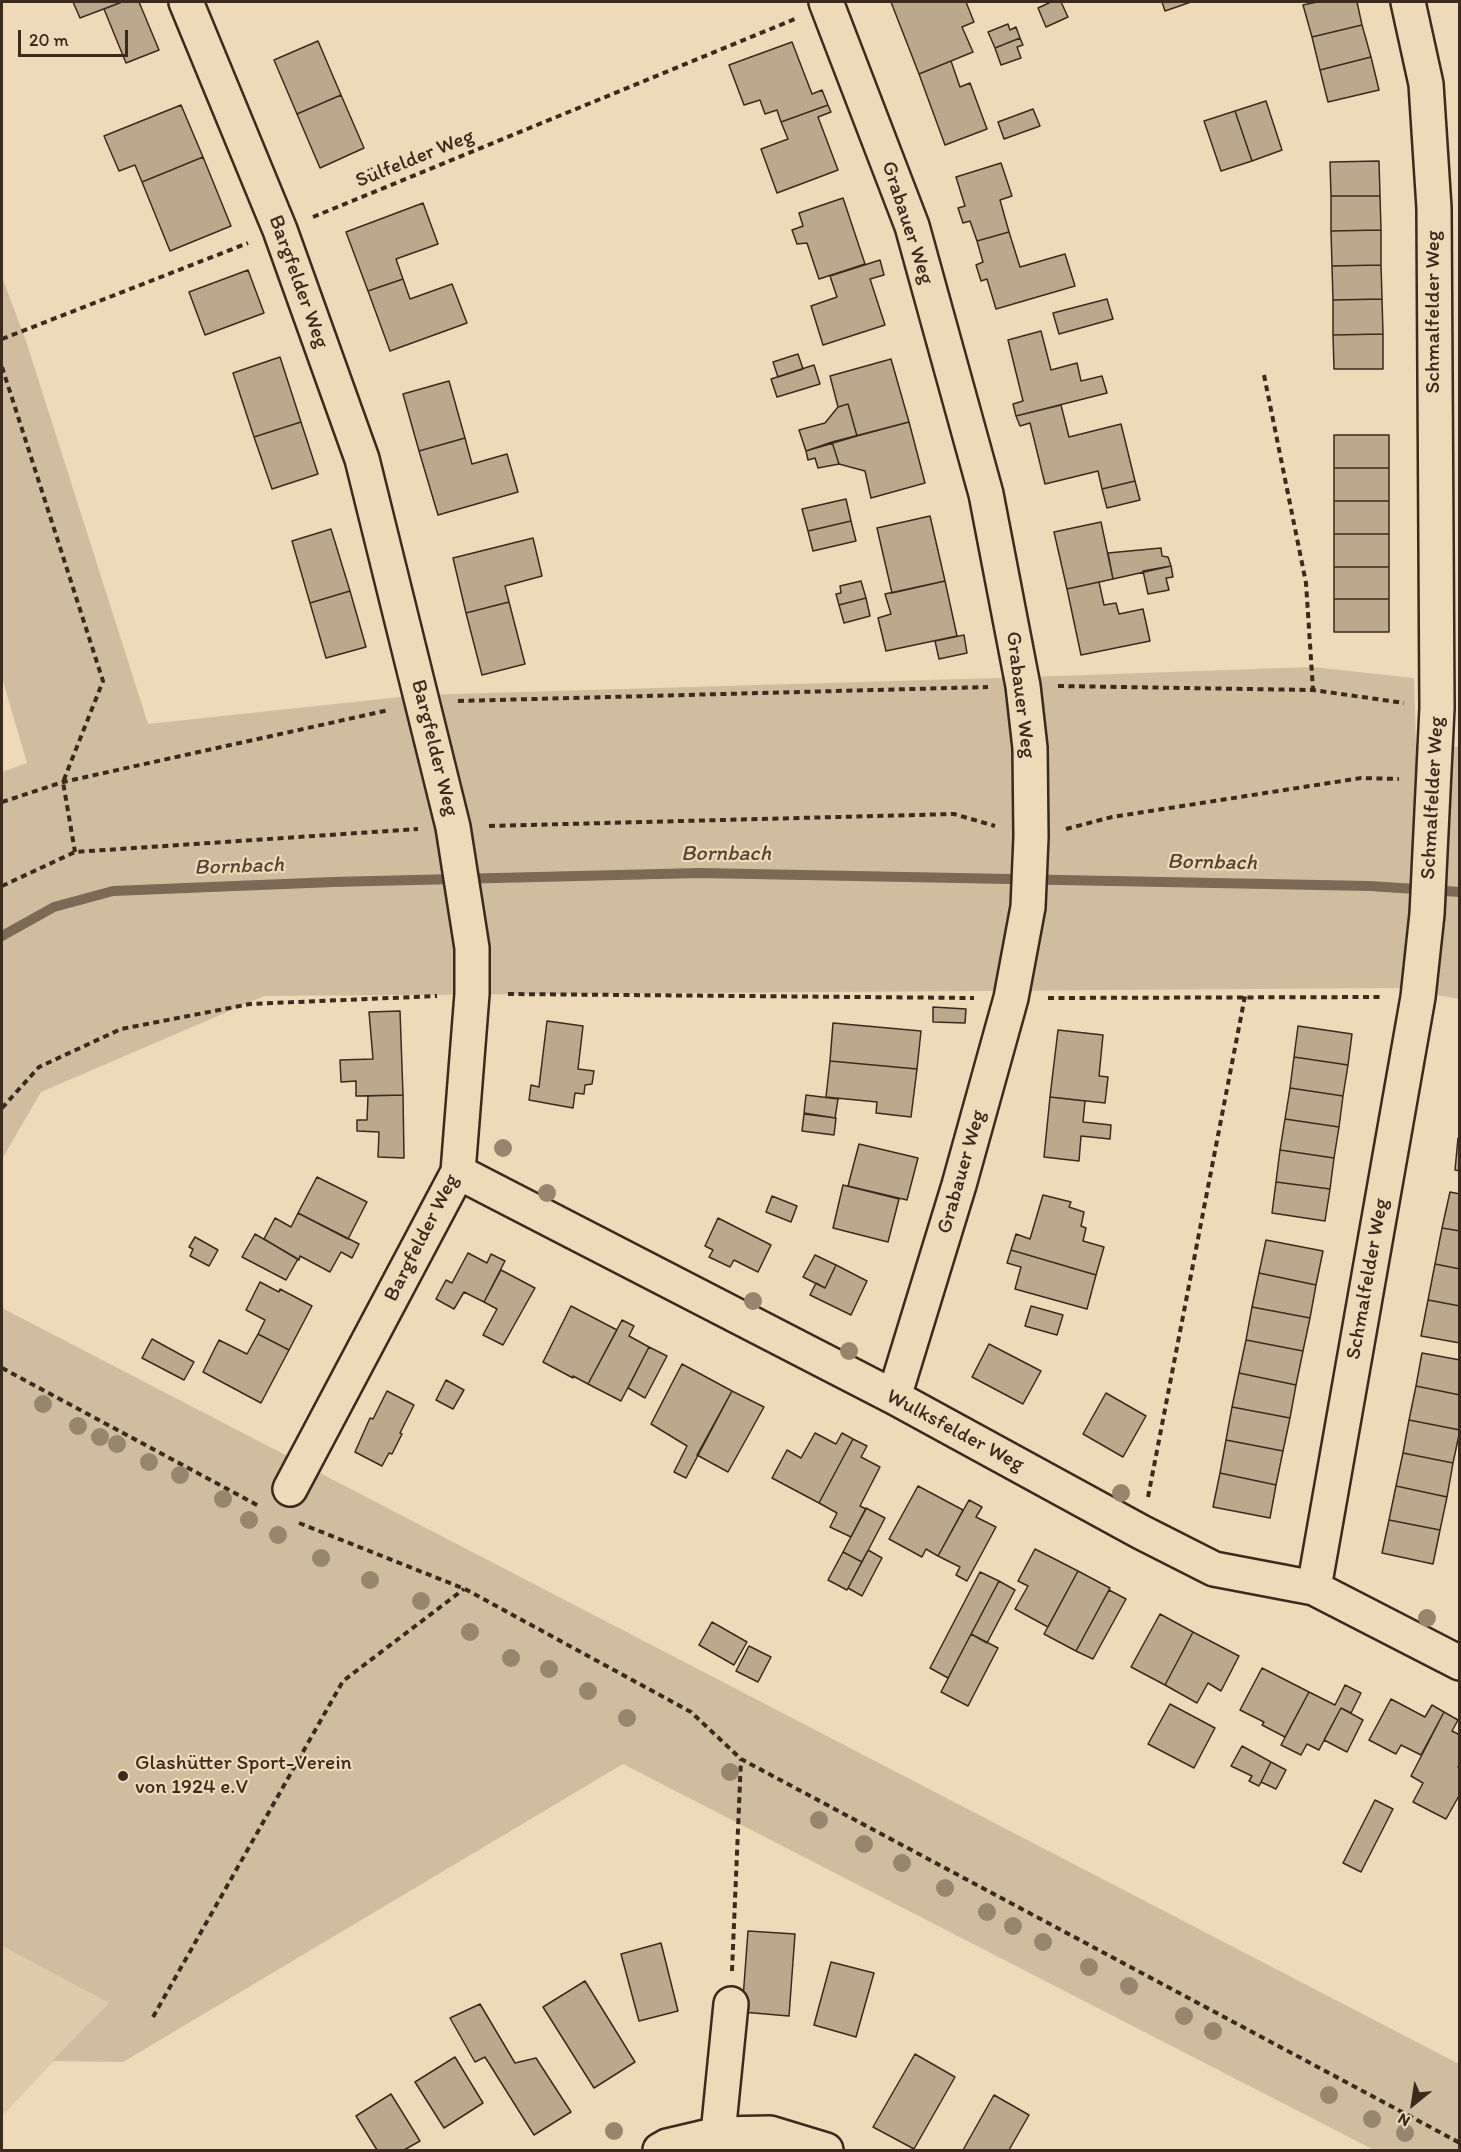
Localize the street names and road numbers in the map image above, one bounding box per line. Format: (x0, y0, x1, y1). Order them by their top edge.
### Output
street label: Sülfelder Weg (352, 124, 478, 194)
street label: Grabauer Weg (875, 158, 939, 288)
street label: Bargfelder Weg (262, 212, 334, 352)
street label: Schmalfelder Weg (1421, 230, 1447, 394)
street label: Grabauer Weg (1000, 630, 1040, 760)
street label: Bargfelder Weg (405, 677, 463, 819)
street label: Schmalfelder Weg (1416, 716, 1450, 880)
street label: Grabauer Weg (932, 1107, 992, 1237)
street label: Bargfelder Weg (379, 1170, 465, 1306)
street label: Schmalfelder Weg (1341, 1196, 1395, 1362)
street label: Wulksfelder Weg (882, 1384, 1028, 1478)

